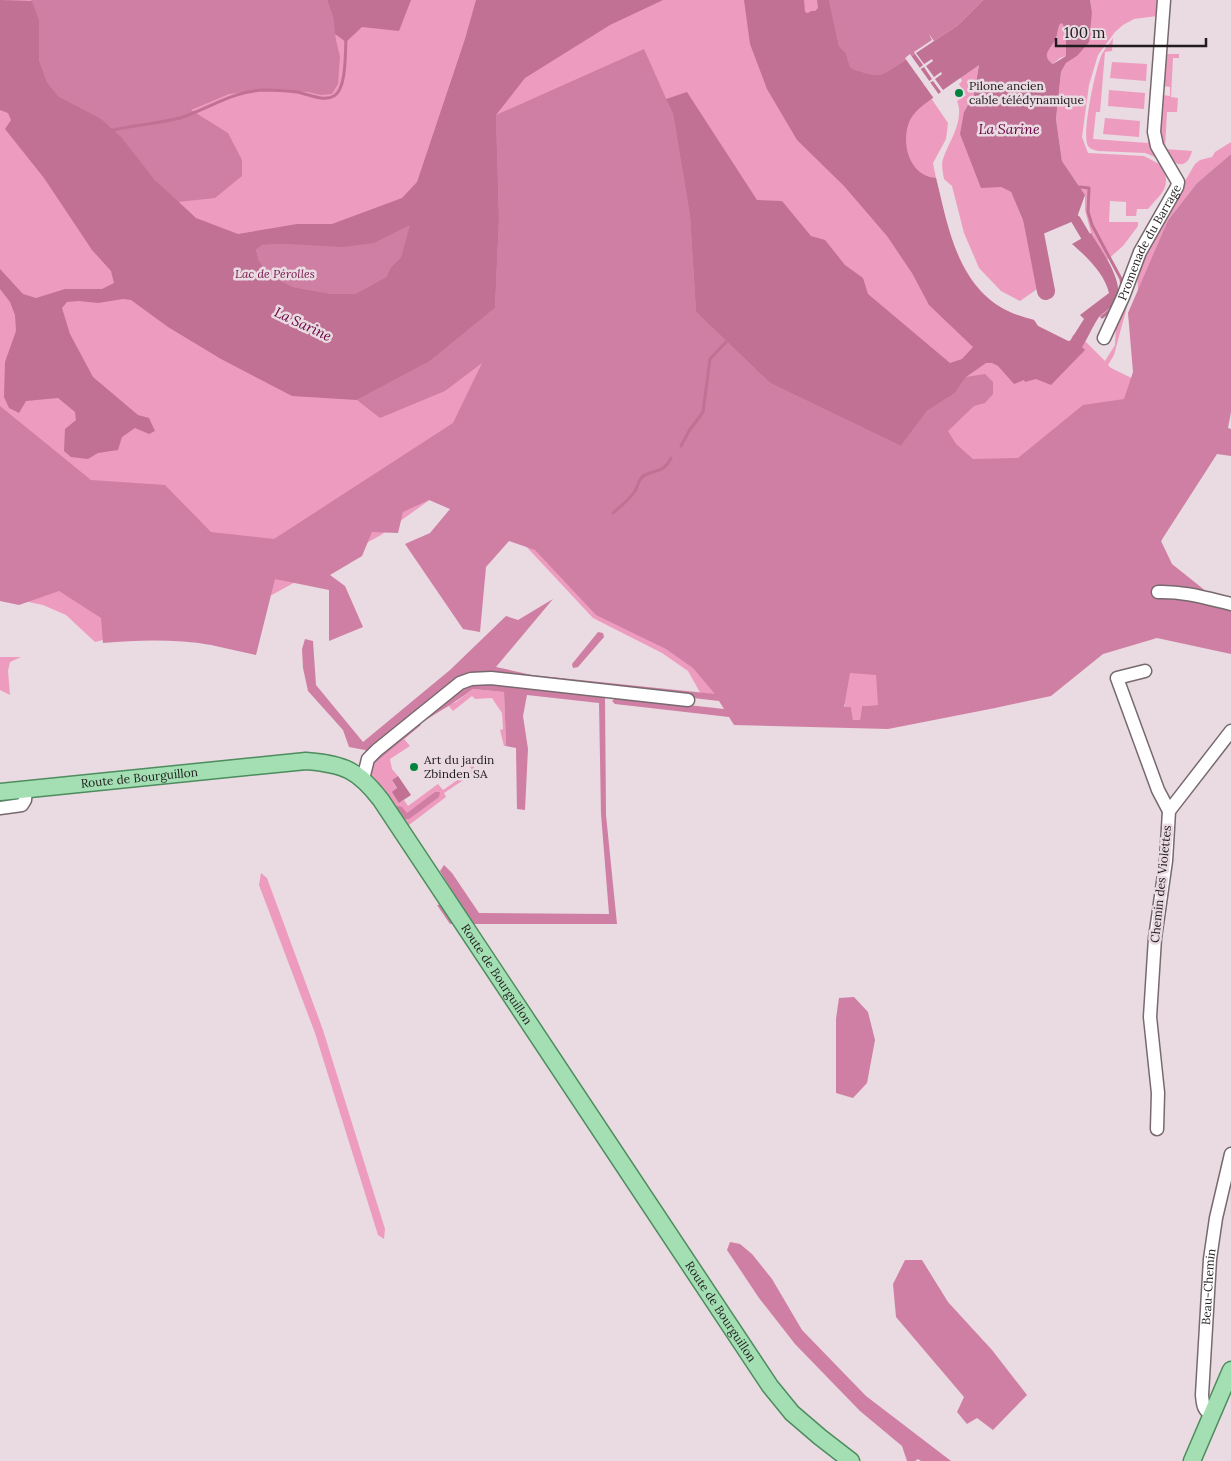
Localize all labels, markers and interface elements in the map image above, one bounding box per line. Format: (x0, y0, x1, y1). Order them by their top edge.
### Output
scale bar (1056, 15, 1206, 47)
text: 100 m (1064, 23, 1105, 42)
place label: Pilone ancien cable télédynamique (969, 78, 1084, 107)
marker: Pilone ancien cable télédynamique (953, 87, 965, 99)
water label: La Sarine (978, 120, 1040, 138)
street label: Promenade du Barrage (1114, 181, 1184, 302)
park label: Lac de Pérolles (235, 266, 315, 281)
water label: La Sarine (271, 303, 335, 345)
place label: Art du jardin Zbinden SA (423, 752, 494, 781)
marker: Art du jardin Zbinden SA (408, 761, 420, 773)
street label: Route de Bourguillon (80, 764, 199, 791)
street label: Chemin des Violettes (1147, 824, 1174, 944)
street label: Route de Bourguillon (458, 921, 536, 1027)
street label: Beau-Chemin (1198, 1248, 1218, 1326)
street label: Route de Bourguillon (682, 1258, 760, 1365)

